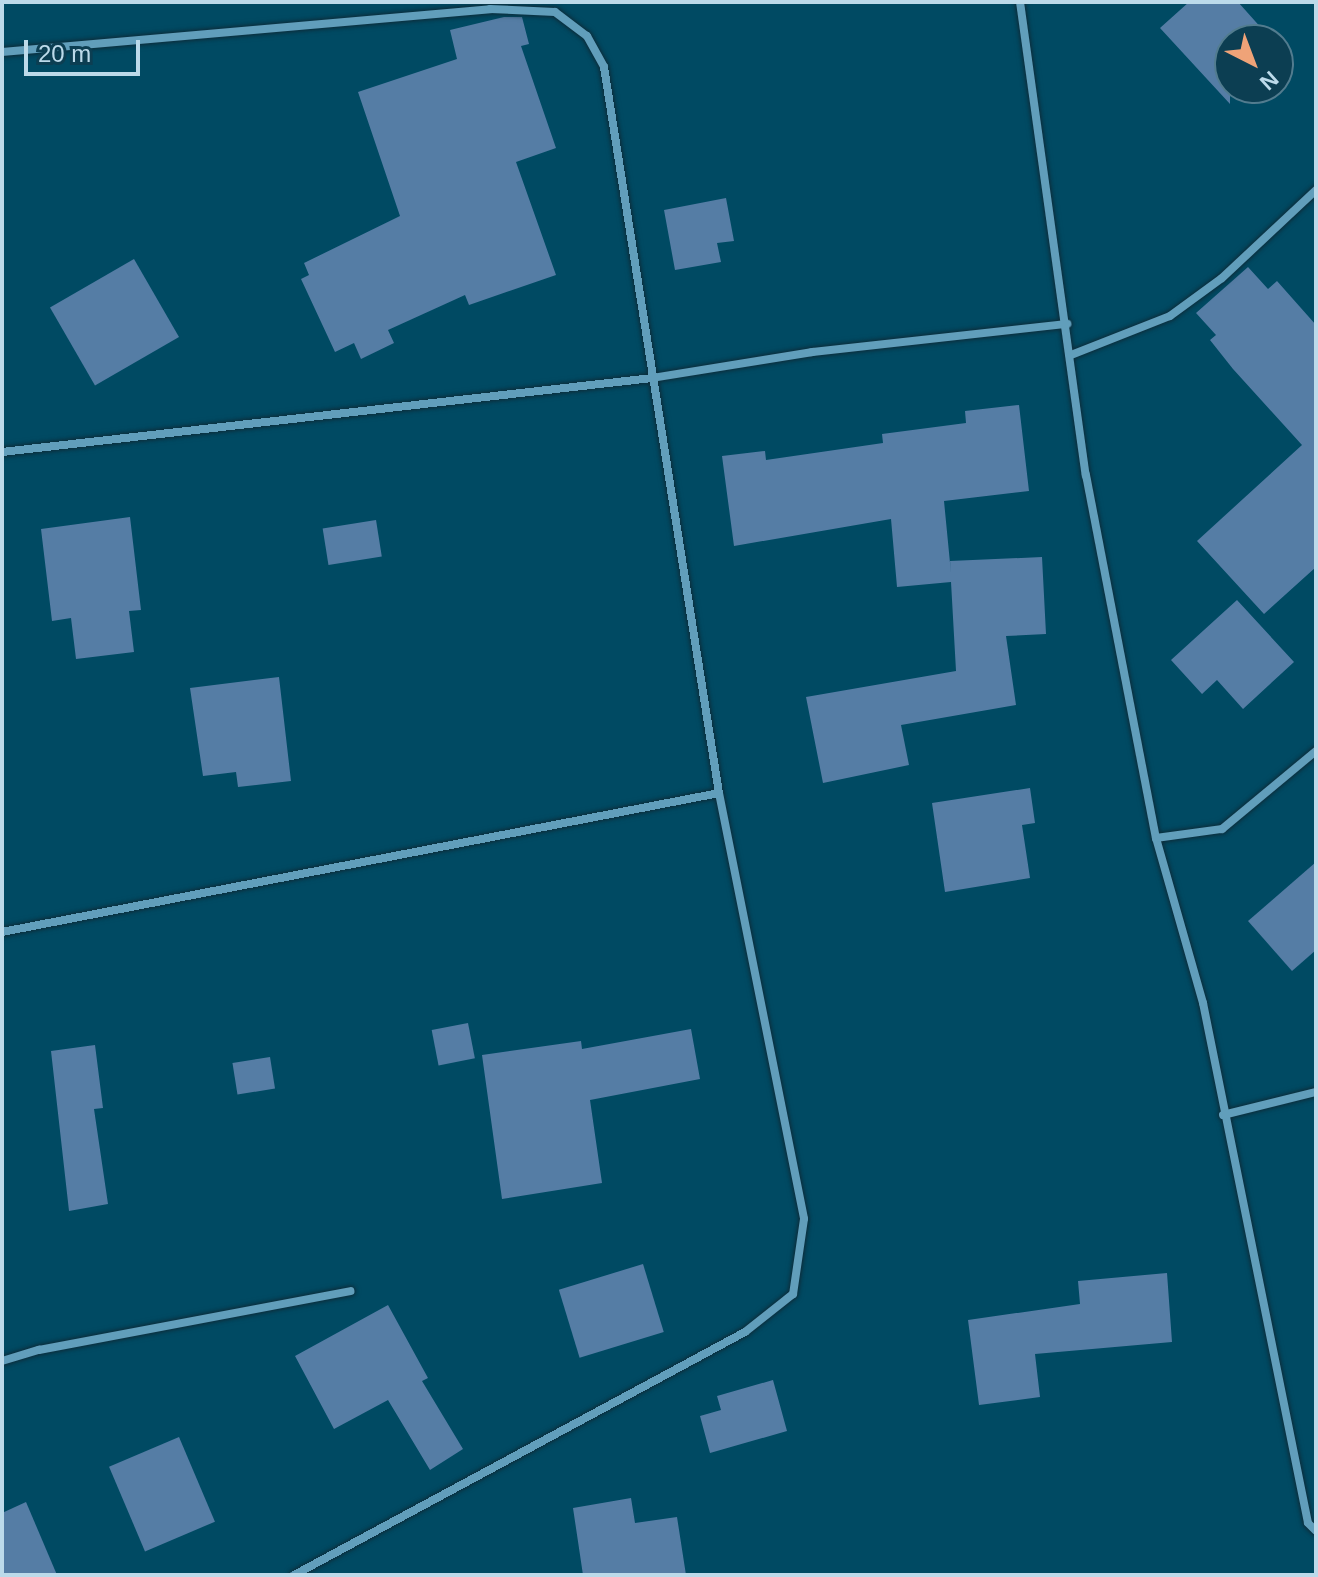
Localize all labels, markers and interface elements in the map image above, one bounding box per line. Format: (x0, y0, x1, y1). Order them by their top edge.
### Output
scale bar (28, 24, 144, 74)
north arrow (1214, 24, 1294, 104)
text: 20 m (38, 40, 91, 67)
text: N (1255, 66, 1283, 95)

